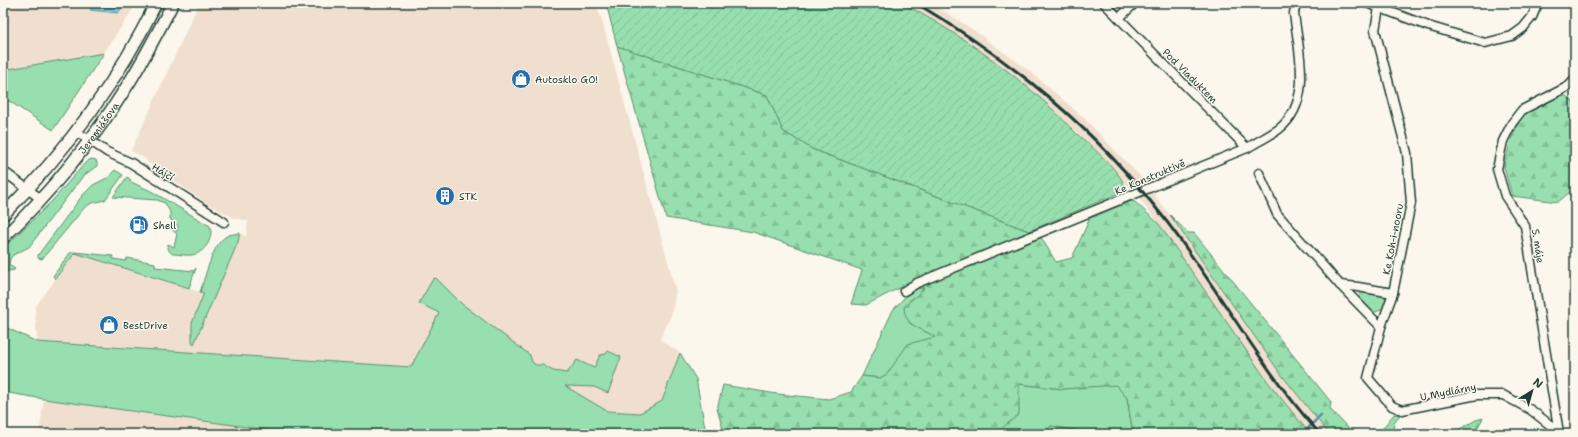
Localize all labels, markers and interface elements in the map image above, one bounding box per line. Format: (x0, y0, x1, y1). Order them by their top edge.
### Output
street label: Pod Viaduktem (1160, 46, 1220, 106)
shop icon: Autosklo GO! (510, 68, 532, 90)
place label: Autosklo GO! (535, 73, 598, 86)
street label: Jeremiášova (75, 99, 122, 156)
street label: Ke Konstruktivě (1113, 156, 1188, 198)
street label: Hájčí (150, 160, 177, 184)
building icon: STK (434, 185, 456, 207)
place label: STK (459, 190, 477, 203)
street label: Ke Koh-i-nooru (1380, 202, 1406, 276)
fuel station icon: Shell (128, 214, 150, 236)
place label: Shell (153, 219, 176, 232)
street label: 5. máje (1529, 228, 1547, 264)
shop icon: BestDrive (98, 314, 120, 336)
place label: BestDrive (123, 319, 168, 332)
north arrow (1512, 371, 1552, 411)
text: N (1530, 375, 1546, 392)
street label: U Mydlárny (1419, 380, 1477, 404)

